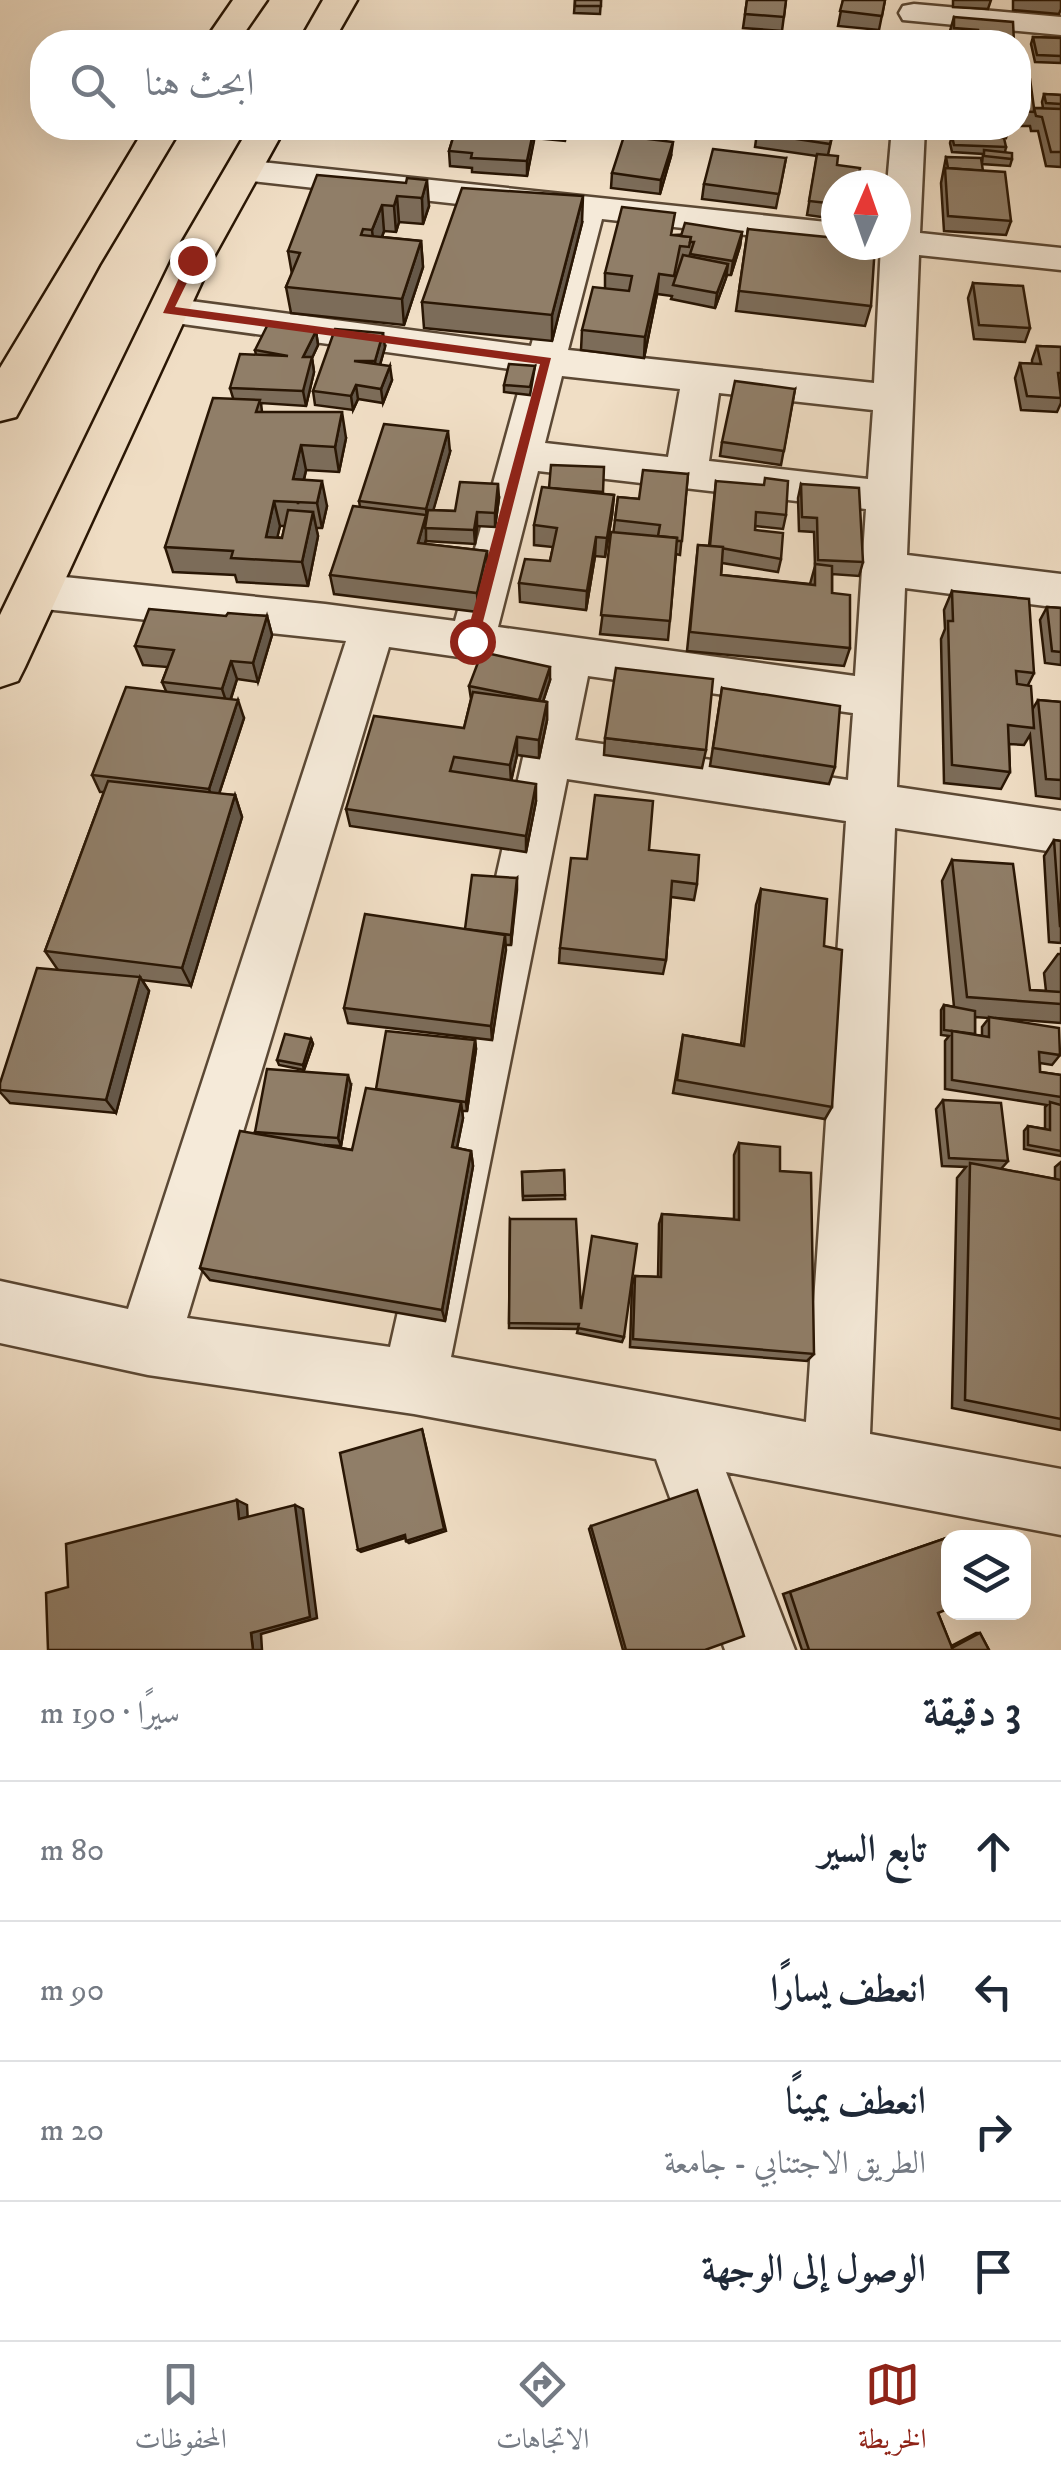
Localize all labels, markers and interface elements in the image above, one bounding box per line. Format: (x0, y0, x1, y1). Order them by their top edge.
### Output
search box (30, 30, 1031, 140)
icon: search (65, 58, 120, 113)
text: ابحث هنا (145, 60, 255, 108)
north arrow (821, 170, 911, 260)
route end (170, 238, 216, 284)
route start (450, 619, 496, 665)
map controls (941, 1530, 1031, 1620)
button: layers (941, 1530, 1031, 1620)
text: 3 دقيقة (923, 1687, 1021, 1739)
text: سيرًا · 190 m (40, 1694, 180, 1734)
icon: ahead (966, 1824, 1021, 1879)
text: تابع السير (819, 1826, 926, 1874)
text: 80 m (40, 1831, 104, 1871)
icon: left (966, 1964, 1021, 2019)
text: انعطف يسارًا (770, 1966, 926, 2014)
text: 90 m (40, 1971, 104, 2011)
text: انعطف يمينًا (785, 2078, 926, 2126)
icon: right (966, 2104, 1021, 2159)
text: 20 m (40, 2111, 104, 2151)
text: الطريق الاجتنابي - جامعة (664, 2144, 926, 2184)
icon: arrive (966, 2244, 1021, 2299)
text: الوصول إلى الوجهة (702, 2246, 926, 2294)
tab: المحفوظات (135, 2357, 227, 2466)
tab: الاتجاهات (496, 2357, 589, 2466)
tab: الخريطة (858, 2357, 926, 2466)

